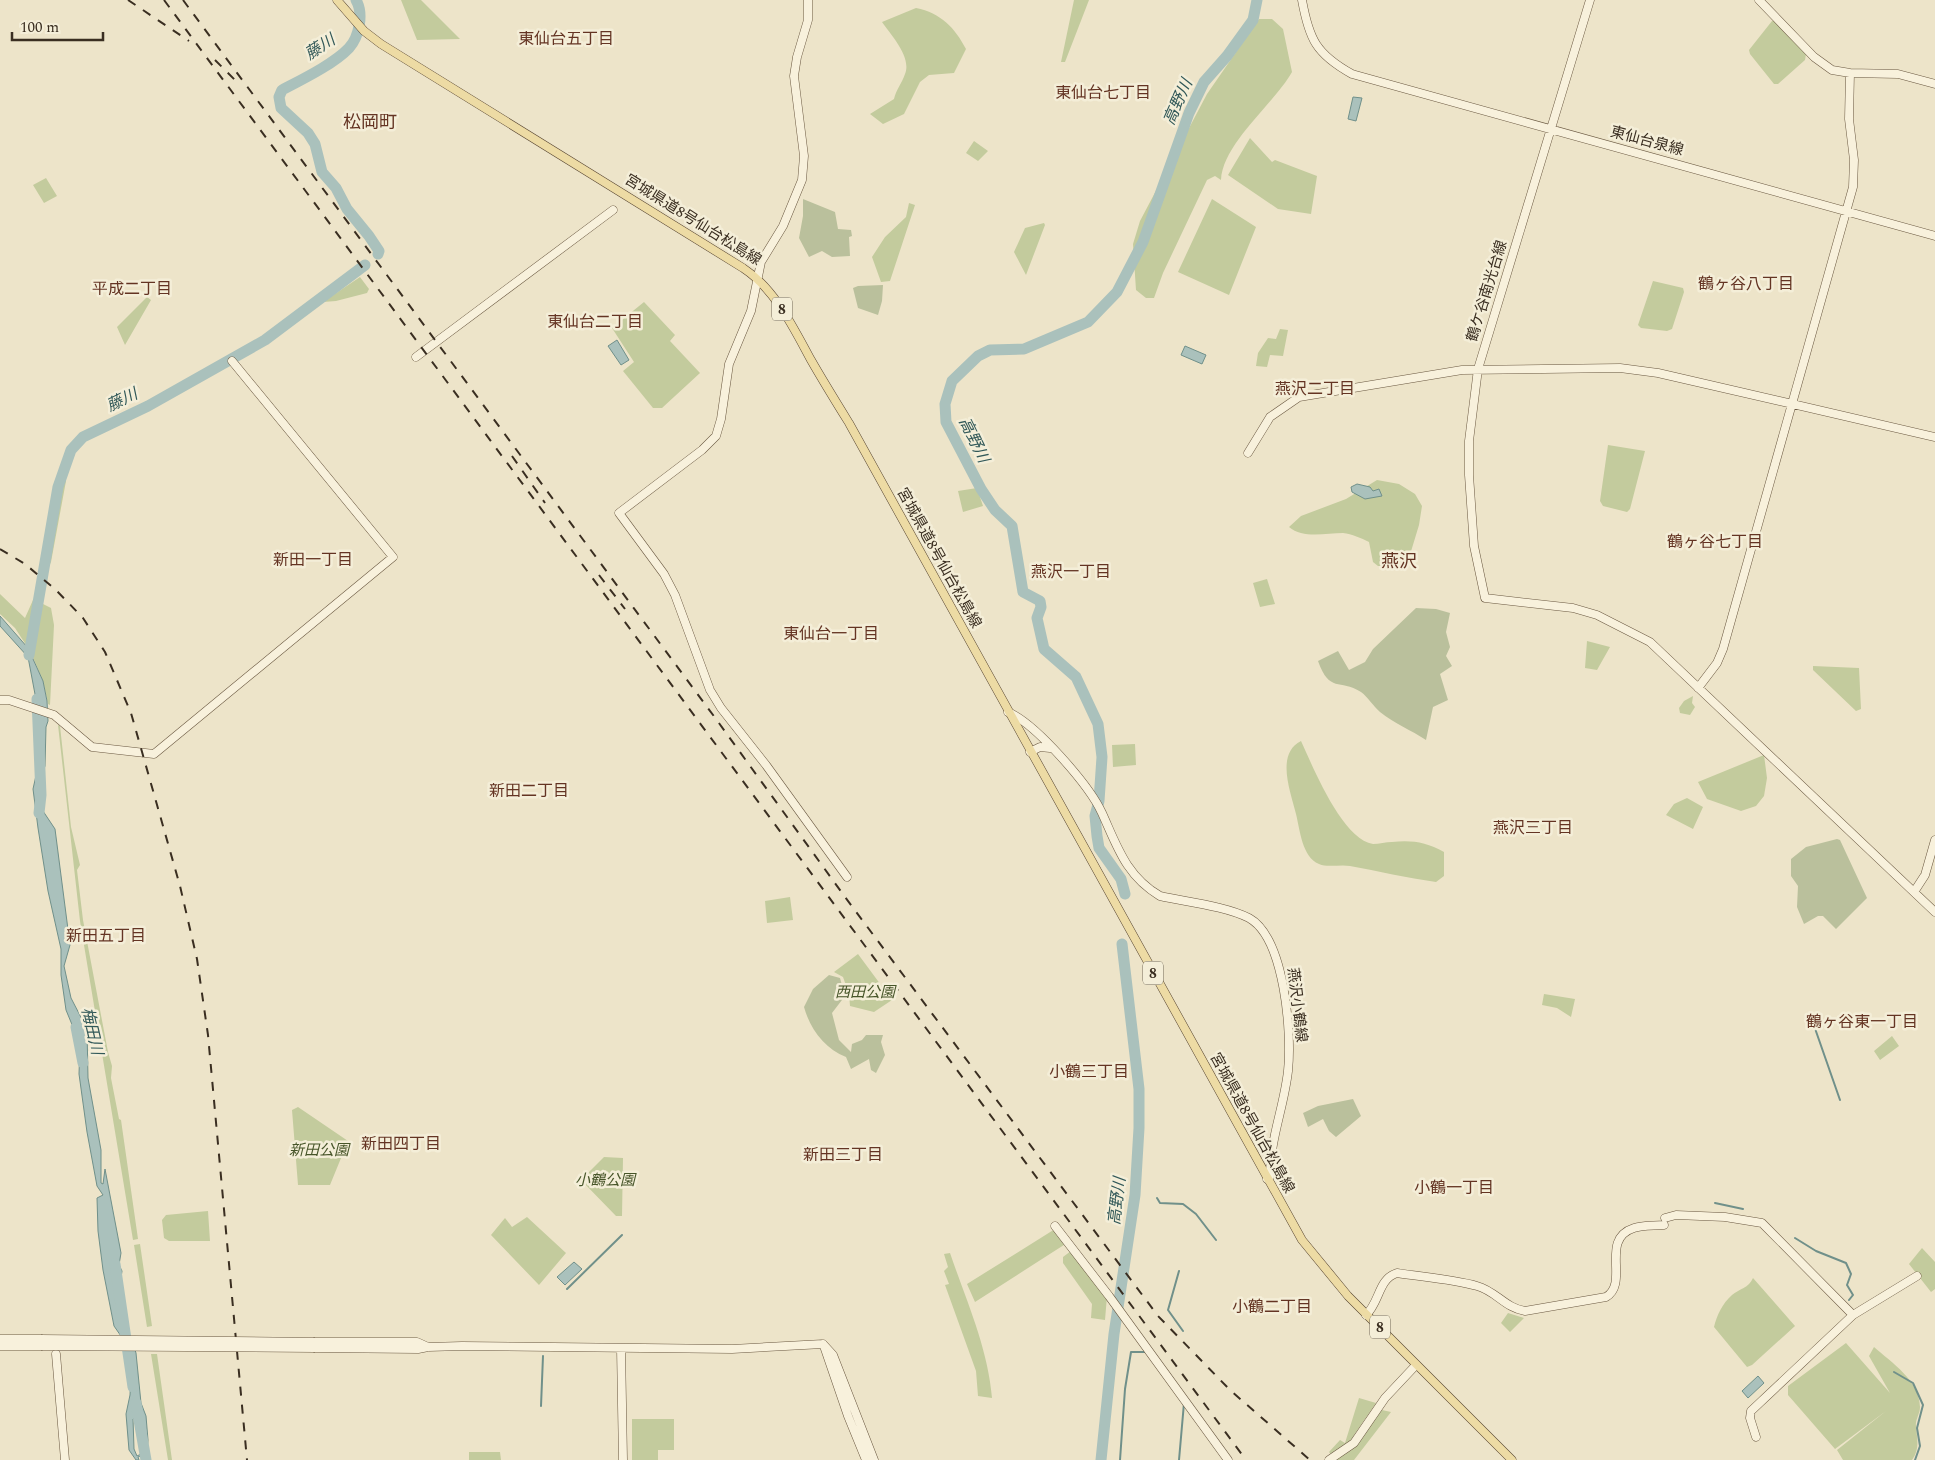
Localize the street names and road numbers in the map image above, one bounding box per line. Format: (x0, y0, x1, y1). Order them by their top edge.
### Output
street label: 東仙台泉線 (1608, 120, 1686, 162)
street label: 宮城県道8号仙台松島線 (620, 169, 766, 271)
street label: 鶴ケ谷南光台線 (1461, 237, 1513, 345)
road number: 8 (772, 298, 792, 320)
street label: 宮城県道8号仙台松島線 (891, 484, 987, 632)
road number: 8 (1143, 961, 1163, 984)
street label: 燕沢小鶴線 (1281, 966, 1313, 1044)
street label: 宮城県道8号仙台松島線 (1204, 1049, 1300, 1197)
road number: 8 (1370, 1315, 1390, 1338)

